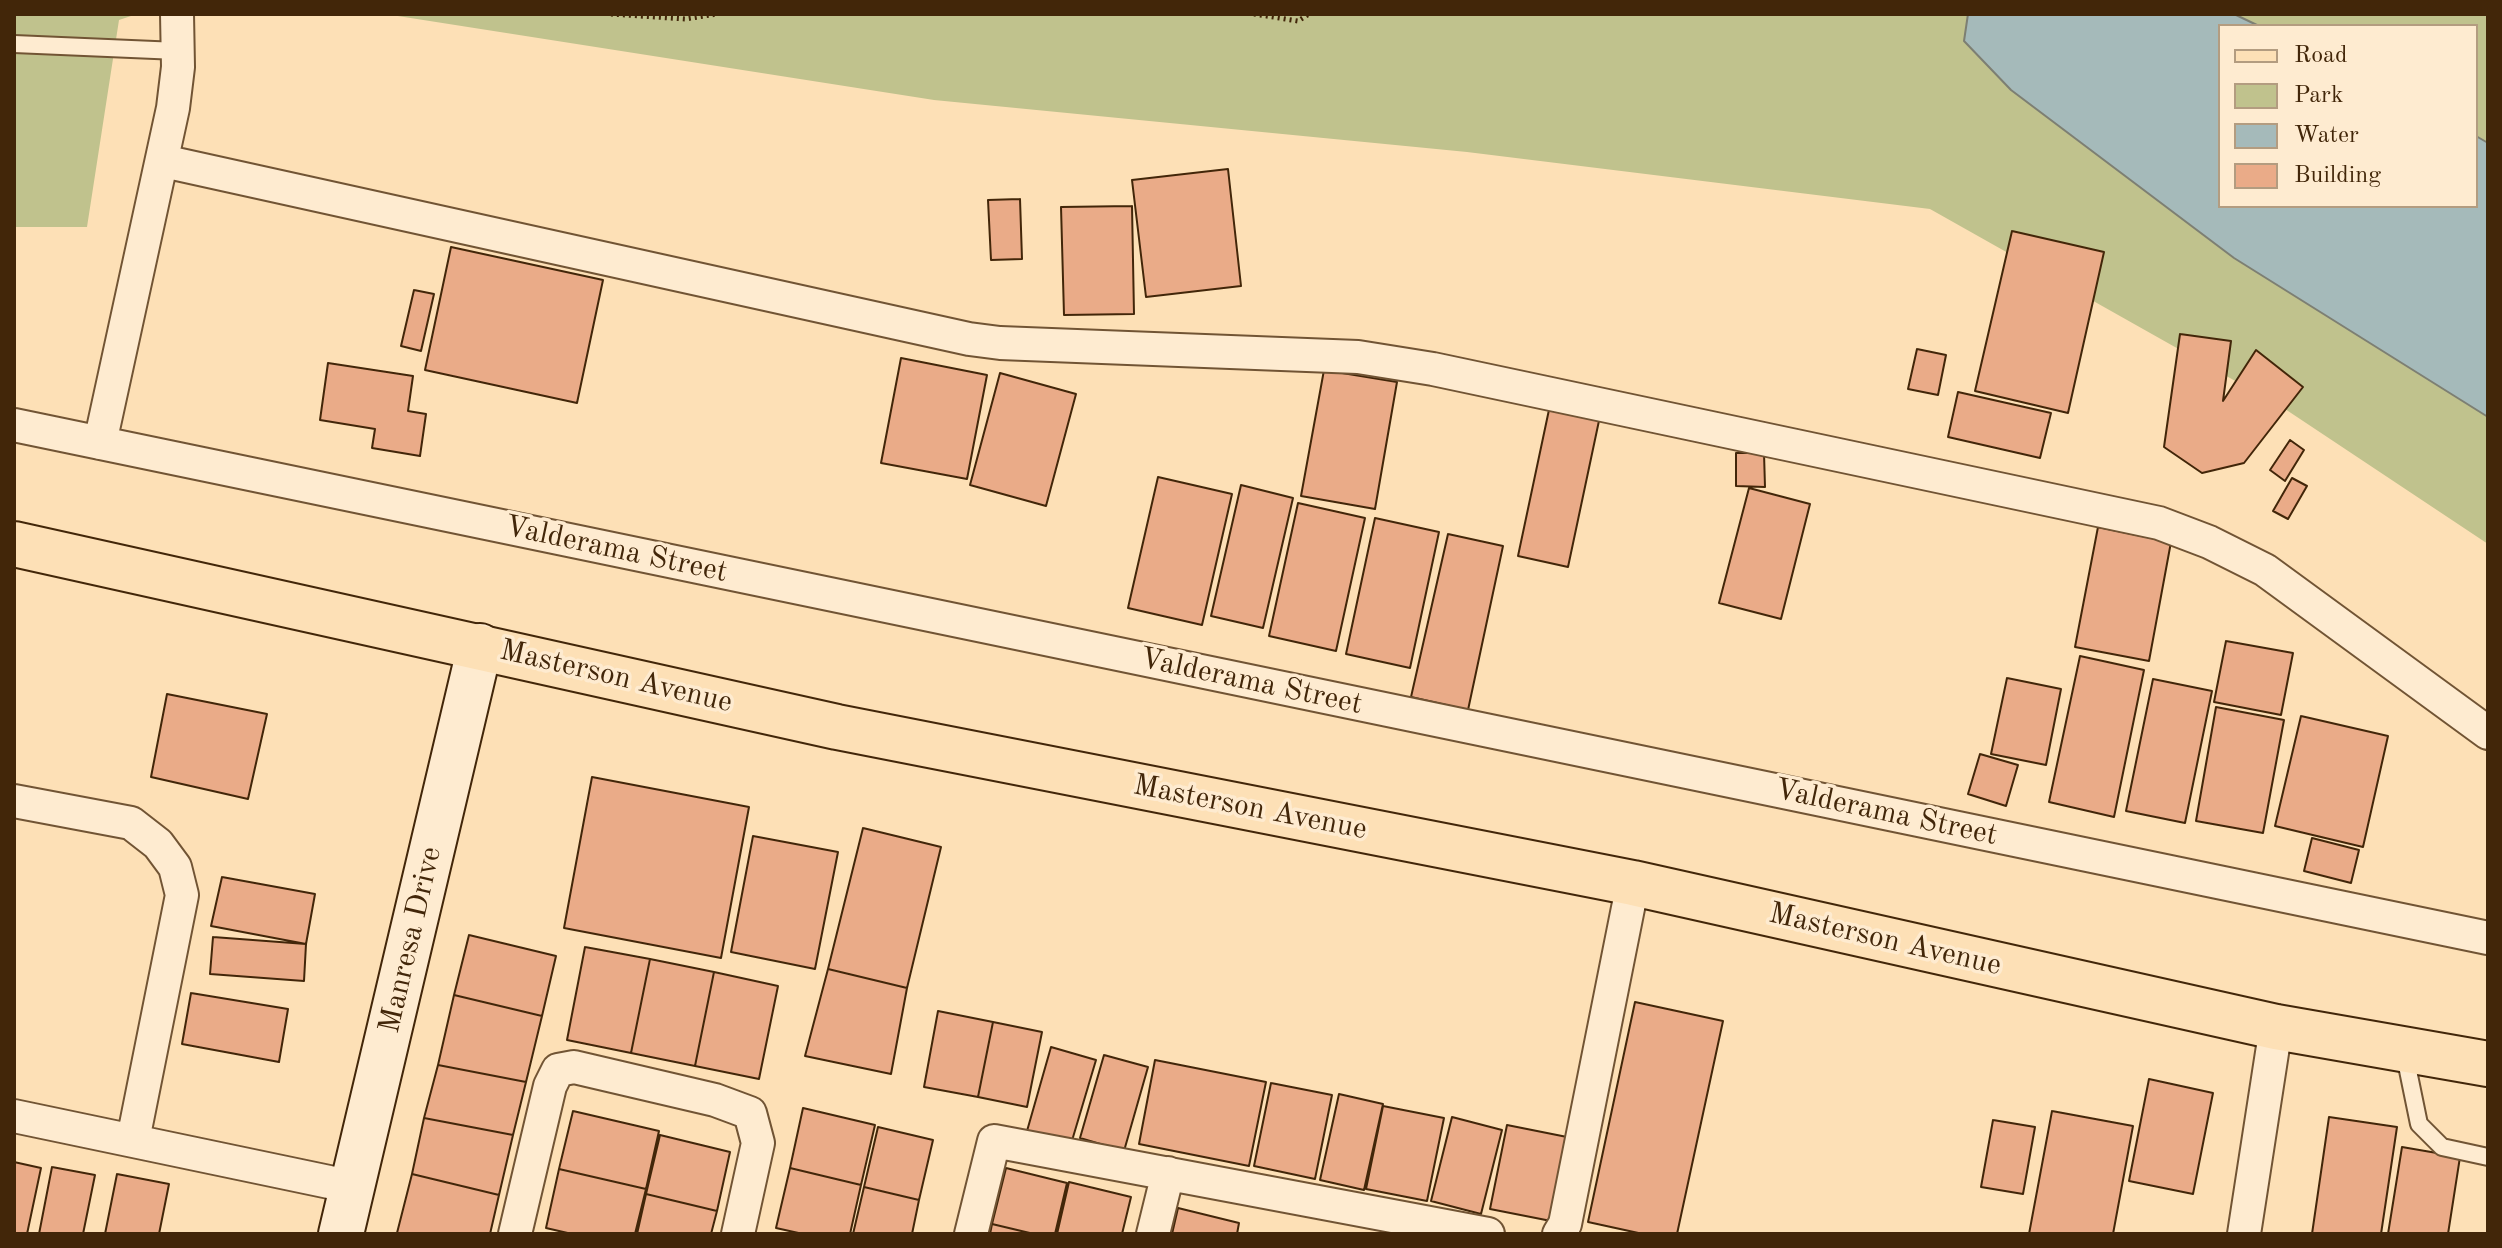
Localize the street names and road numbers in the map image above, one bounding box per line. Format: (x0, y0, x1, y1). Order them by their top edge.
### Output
street label: Valderama Street (501, 509, 731, 591)
street label: Masterson Avenue (496, 633, 736, 721)
street label: Valderama Street (1136, 641, 1366, 723)
street label: Masterson Avenue (1130, 768, 1370, 848)
street label: Valderama Street (1771, 772, 2001, 854)
street label: Manresa Drive (372, 843, 450, 1037)
street label: Masterson Avenue (1765, 896, 2005, 984)

